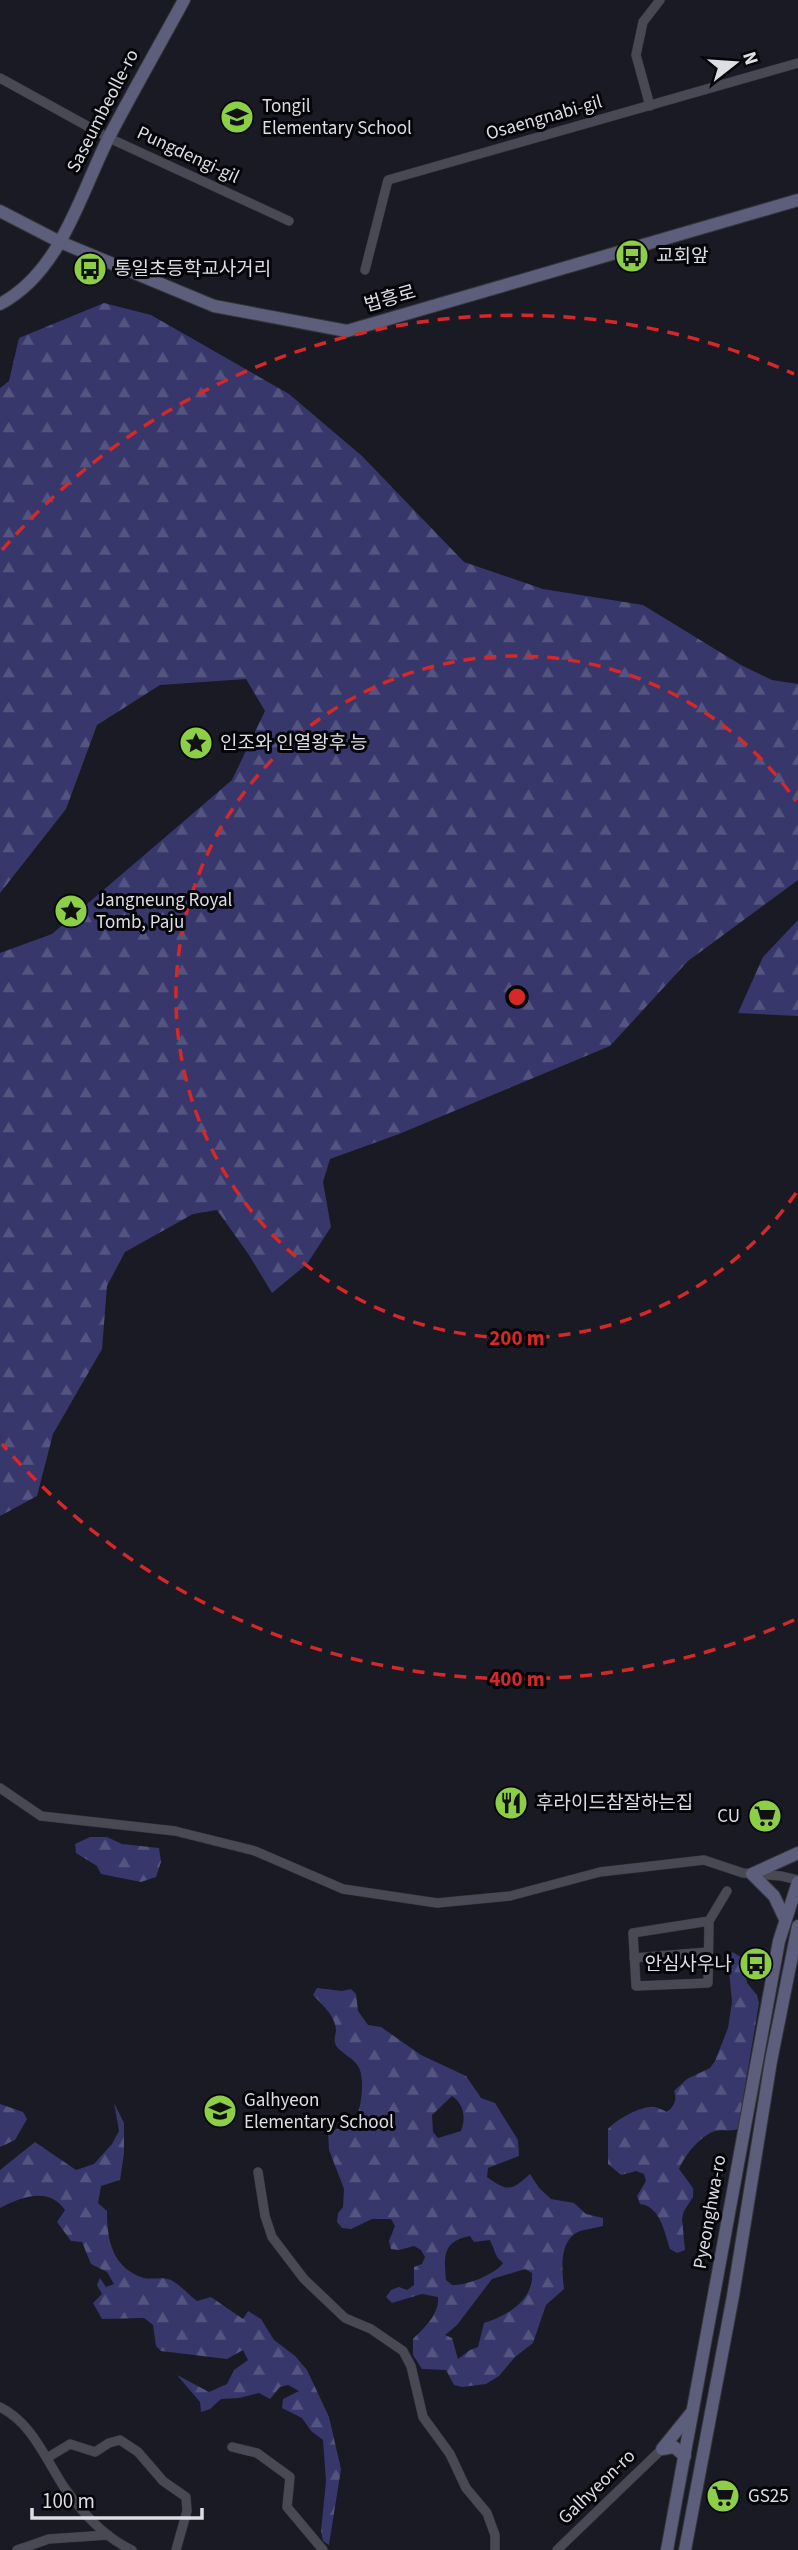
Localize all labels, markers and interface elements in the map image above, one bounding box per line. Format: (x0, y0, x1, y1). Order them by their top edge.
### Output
north arrow (700, 28, 770, 98)
street label: Saseumbeolle-ro (60, 45, 146, 177)
text: N (735, 48, 765, 68)
street label: Osaengnabi-gil (483, 88, 605, 147)
place label: Tongil Elementary School (262, 93, 412, 142)
school or university icon: Tongil Elementary School (218, 98, 256, 136)
street label: Pungdengi-gil (132, 119, 244, 191)
bus stop icon: 교회앞 (613, 237, 651, 275)
place label: 교회앞 (656, 243, 709, 270)
bus stop icon: 통일초등학교사거리 (71, 250, 109, 288)
place label: 통일초등학교사거리 (114, 256, 271, 283)
street label: 법흥로 (361, 279, 419, 319)
place icon: 인조와 인열왕후 능 (177, 724, 215, 762)
place label: 인조와 인열왕후 능 (220, 730, 367, 757)
place label: Jangneung Royal Tomb, Paju (96, 887, 232, 936)
place icon: Jangneung Royal Tomb, Paju (52, 892, 90, 930)
centre of rings (505, 985, 529, 1009)
text: 200 m (489, 1323, 545, 1353)
text: 400 m (489, 1664, 545, 1694)
restaurant icon: 후라이드참잘하는집 (492, 1784, 530, 1822)
place label: 후라이드참잘하는집 (536, 1790, 693, 1817)
supermarket icon: CU (746, 1797, 784, 1835)
place label: CU (717, 1803, 740, 1830)
bus stop icon: 안심사우나 (737, 1945, 775, 1983)
place label: 안심사우나 (645, 1951, 732, 1978)
place label: Galhyeon Elementary School (244, 2087, 394, 2136)
school or university icon: Galhyeon Elementary School (201, 2092, 239, 2130)
street label: Pyeonghwa-ro (687, 2153, 733, 2271)
street label: Galhyeon-ro (552, 2443, 642, 2531)
scale bar (32, 2476, 201, 2520)
supermarket icon: GS25 (704, 2477, 742, 2515)
place label: GS25 (748, 2483, 789, 2510)
text: 100 m (42, 2486, 95, 2516)

